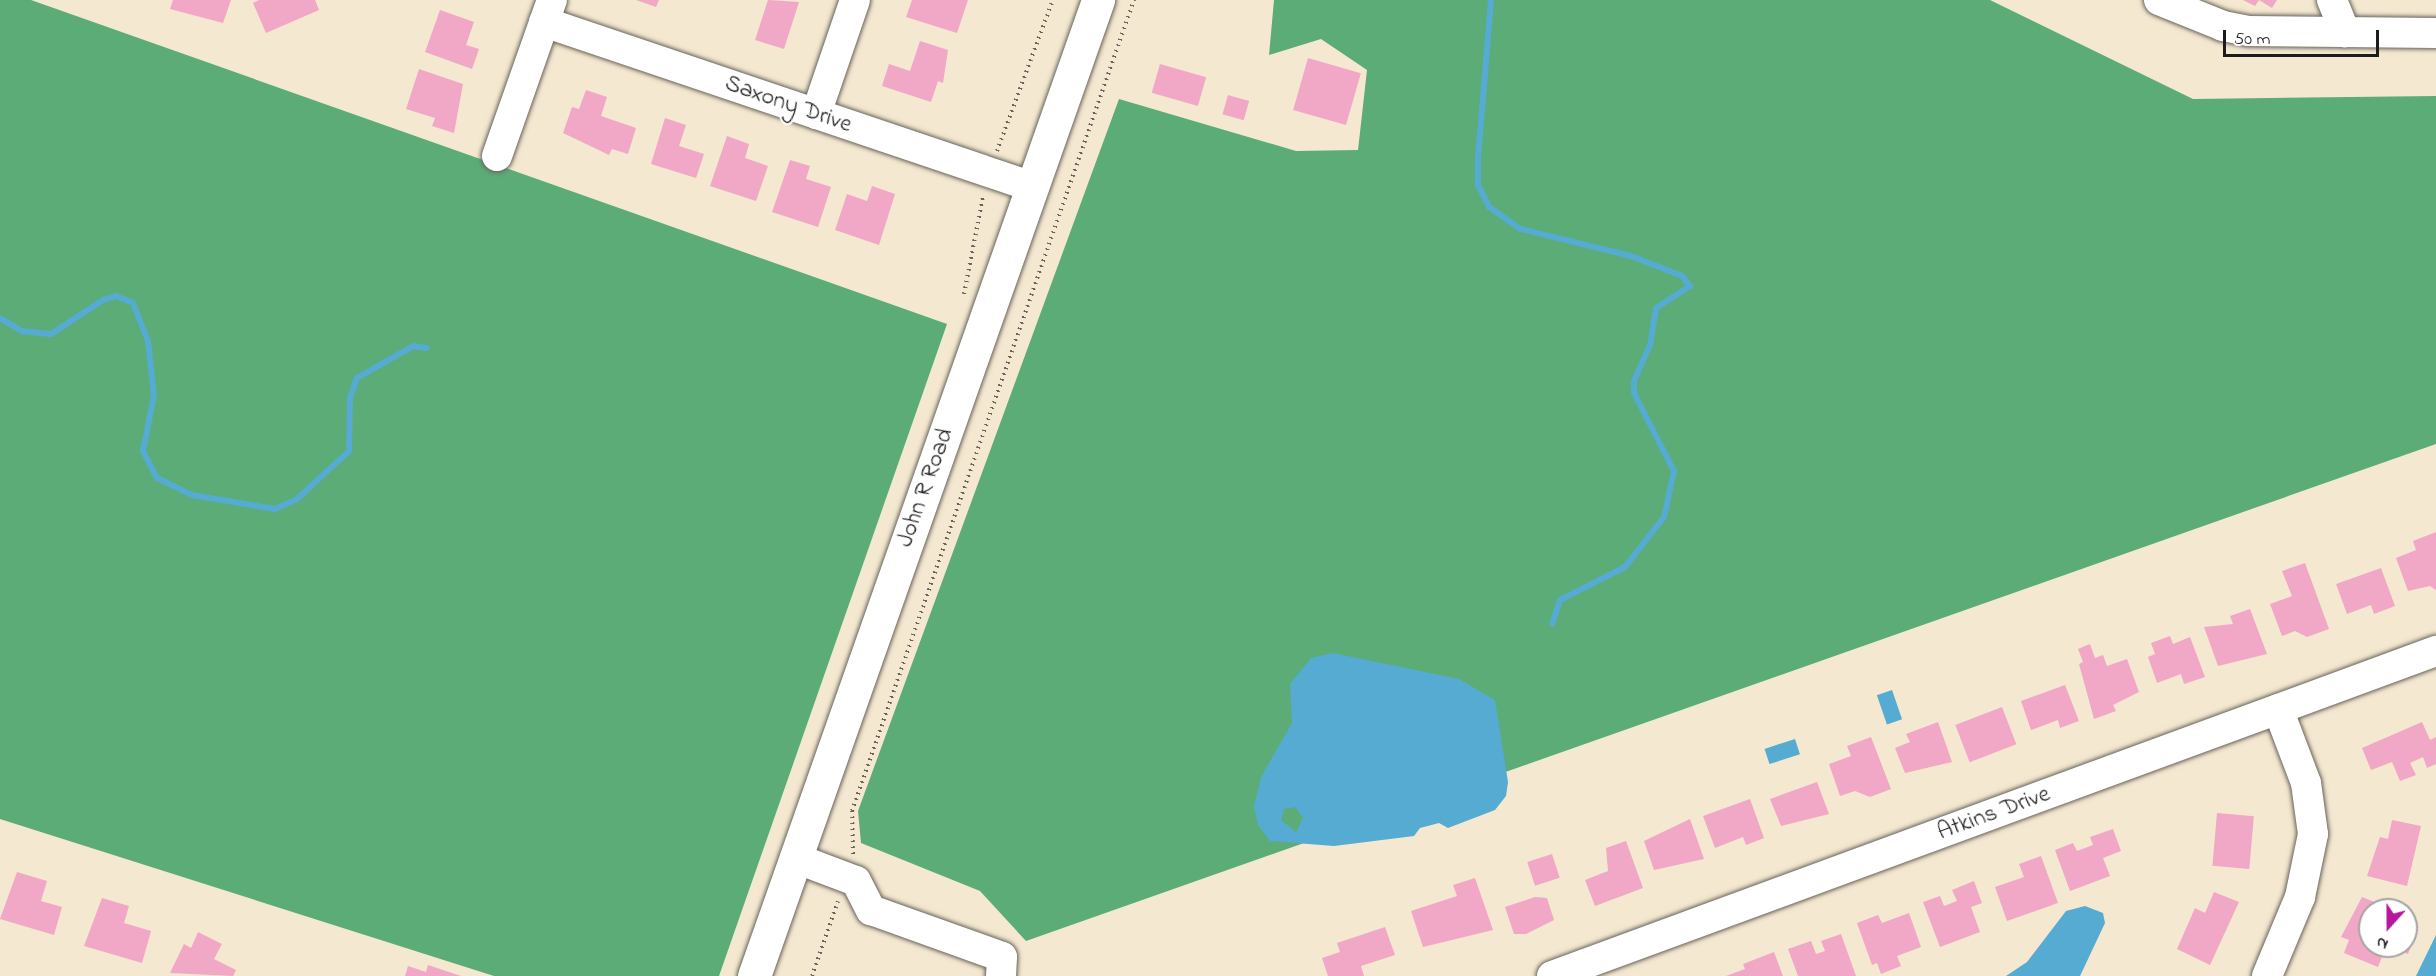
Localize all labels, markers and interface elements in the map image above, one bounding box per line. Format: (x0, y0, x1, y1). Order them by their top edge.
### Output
scale bar (2226, 18, 2382, 56)
text: 50 m (2234, 27, 2271, 53)
street label: Saxony Drive (721, 70, 855, 140)
street label: John R Road (891, 425, 961, 551)
street label: Atkins Drive (1934, 780, 2054, 848)
north arrow (2358, 898, 2418, 958)
text: N (2373, 930, 2392, 956)

